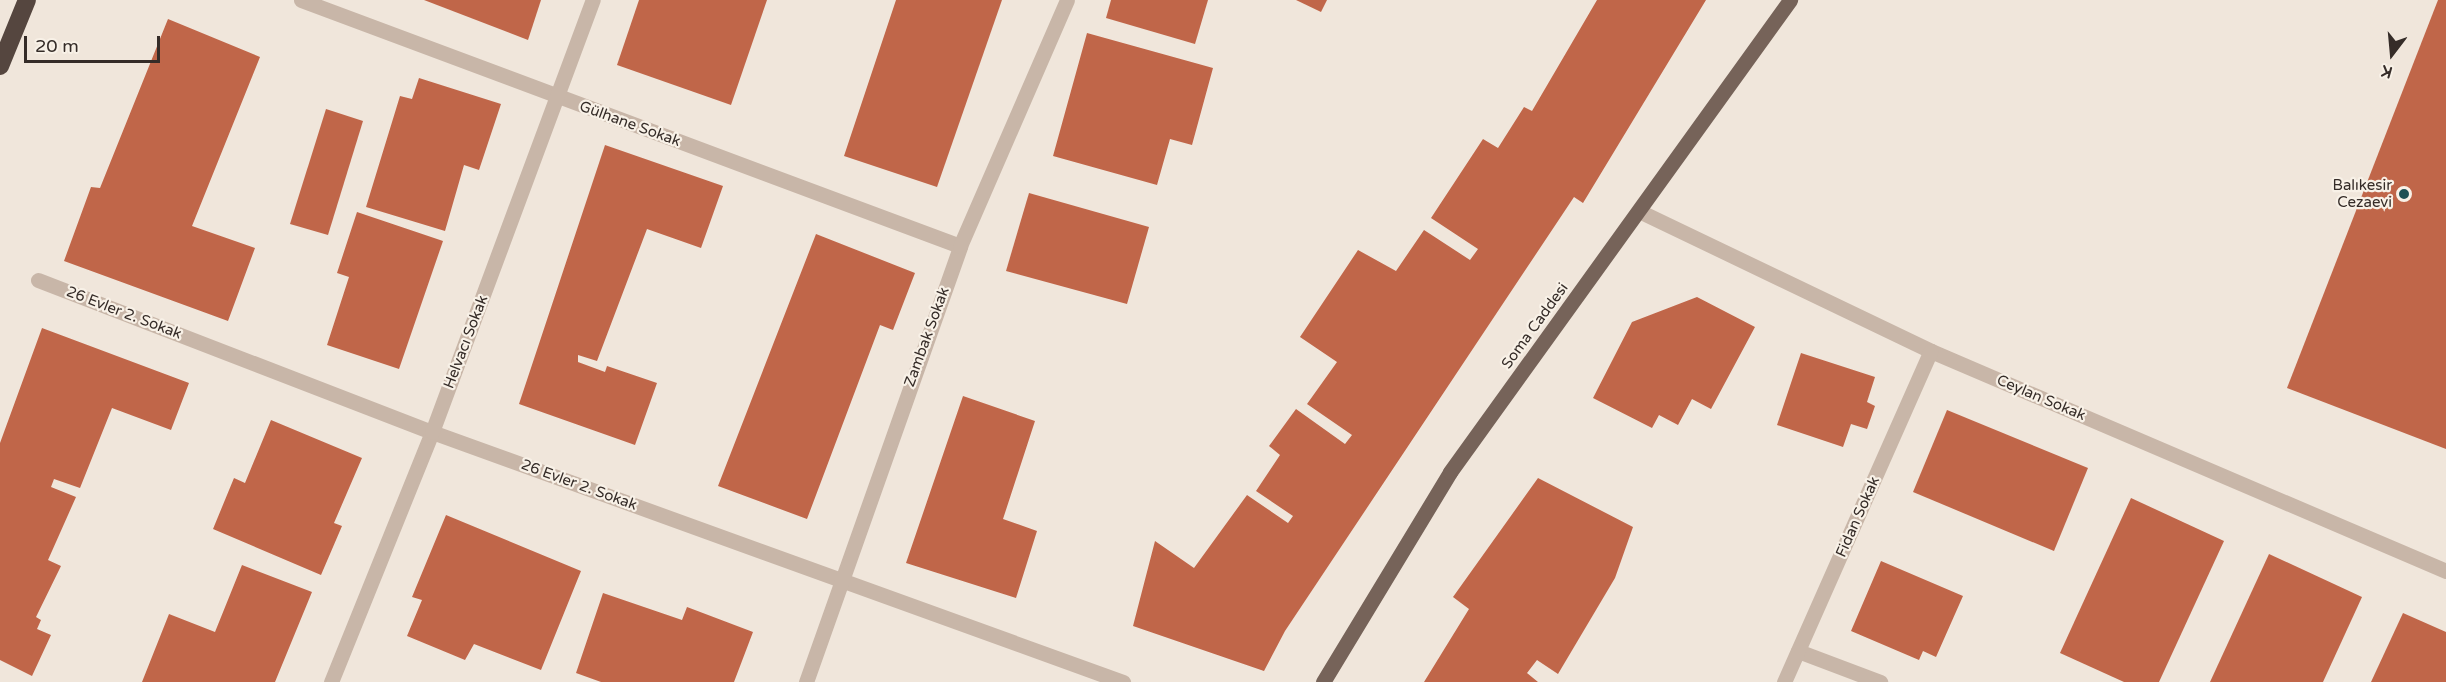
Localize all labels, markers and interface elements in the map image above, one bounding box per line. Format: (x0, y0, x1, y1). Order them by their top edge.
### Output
scale bar (27, 24, 164, 62)
north arrow (2362, 24, 2422, 84)
text: 20 m (35, 35, 79, 57)
text: K (2379, 60, 2395, 82)
street label: Gülhane Sokak (577, 97, 683, 151)
place label: Balıkesir Cezaevi (2332, 176, 2392, 211)
marker: Balıkesir Cezaevi (2397, 187, 2411, 201)
street label: Soma Caddesi (1498, 280, 1572, 372)
street label: 26 Evler 2. Sokak (64, 283, 184, 343)
street label: Zambak Sokak (901, 285, 953, 389)
street label: Helvacı Sokak (440, 293, 492, 391)
street label: Ceylan Sokak (1994, 371, 2088, 425)
street label: 26 Evler 2. Sokak (519, 456, 639, 514)
street label: Fidan Sokak (1832, 474, 1884, 560)

